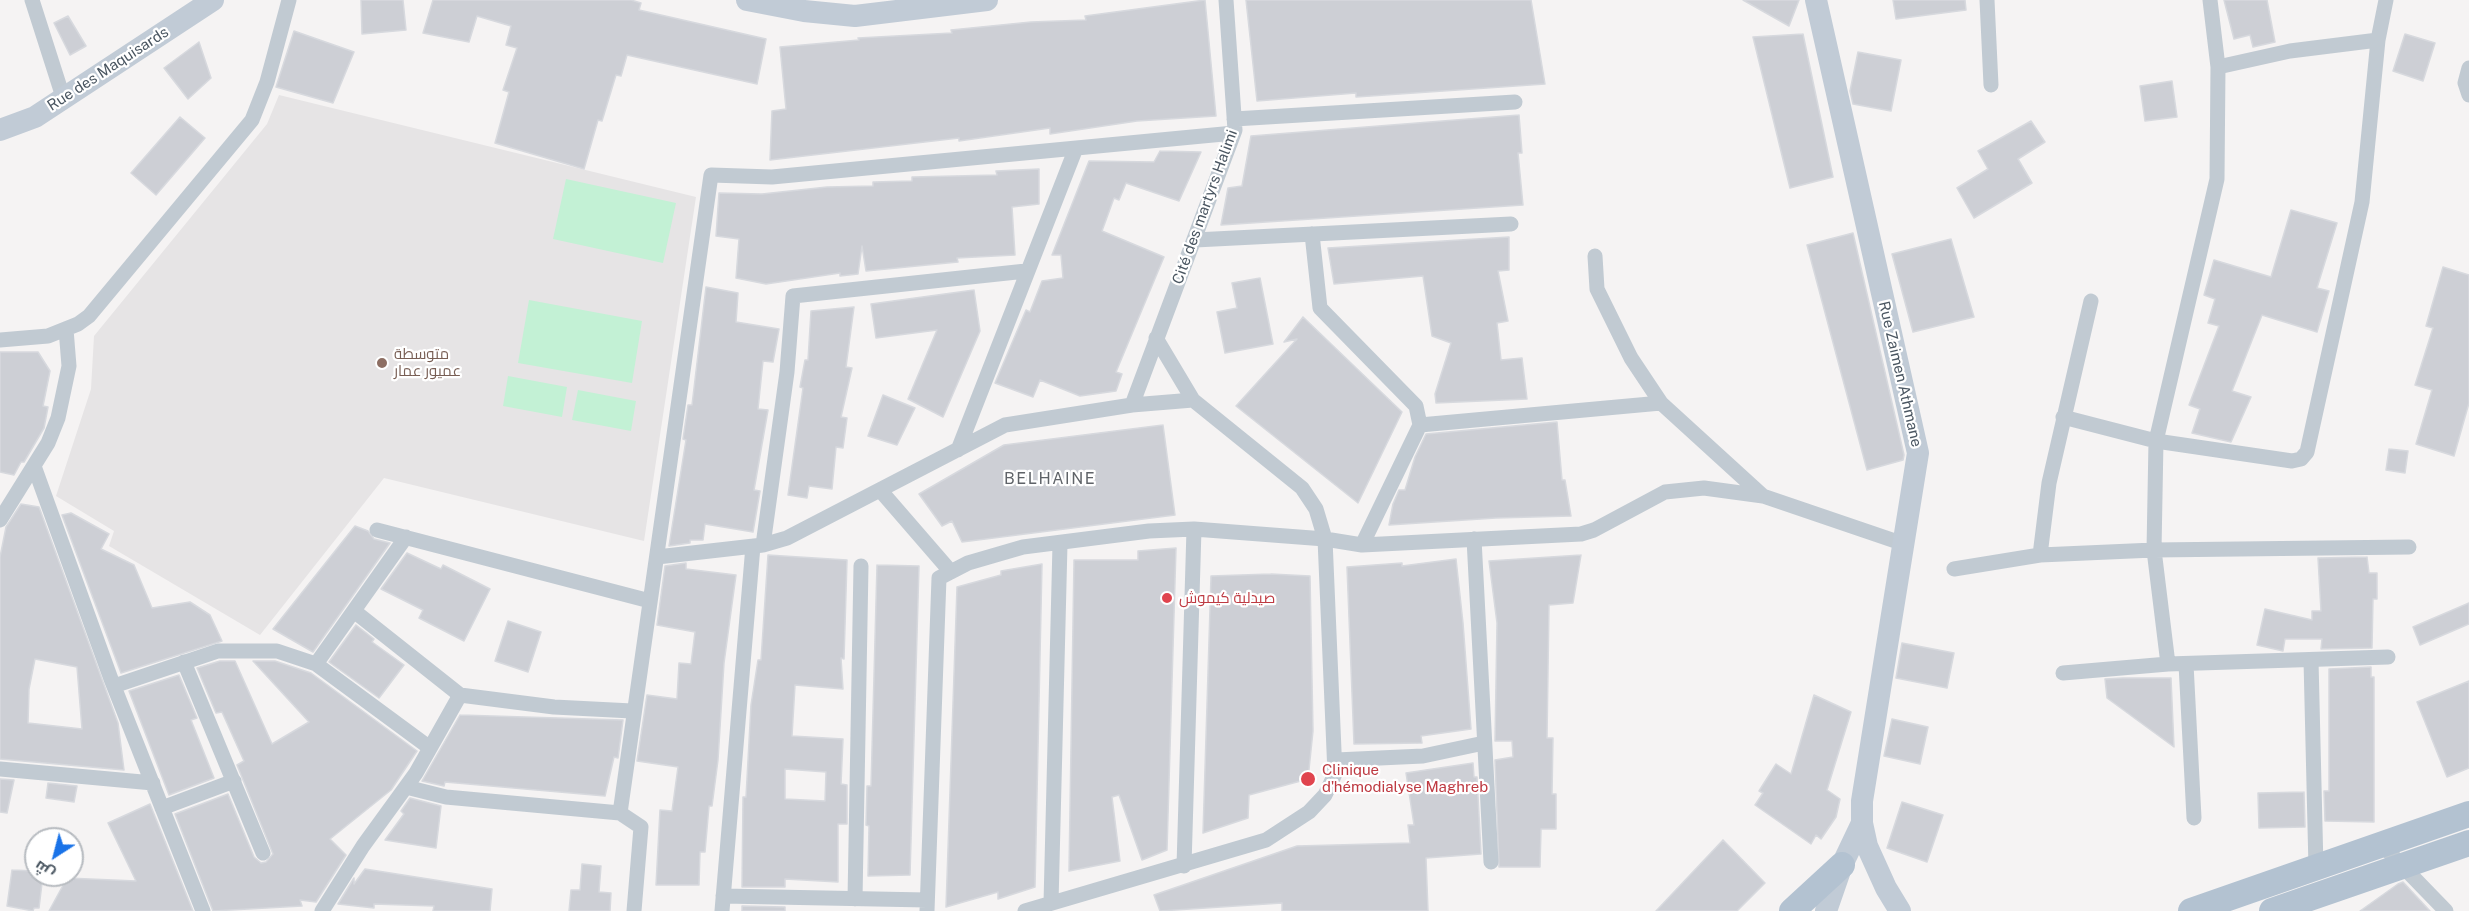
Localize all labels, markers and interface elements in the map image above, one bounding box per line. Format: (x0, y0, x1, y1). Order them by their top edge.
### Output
street label: Rue des Maquisards (44, 23, 172, 115)
street label: Cité des martyrs Halimi (1169, 127, 1241, 287)
street label: Rue Zaimen Athmane (1874, 299, 1926, 449)
place label: متوسطة عميور عمار (394, 345, 461, 380)
marker: متوسطة عميور عمار (375, 356, 389, 370)
district label: BELHAINE (1004, 469, 1096, 489)
place label: صيدلية كيموش (1179, 589, 1275, 607)
marker: صيدلية كيموش (1160, 591, 1174, 605)
place label: Clinique d'hémodialyse Maghreb (1322, 761, 1488, 796)
marker: Clinique d'hémodialyse Maghreb (1299, 770, 1317, 788)
north arrow (24, 827, 84, 887)
text: ش (30, 857, 58, 884)

